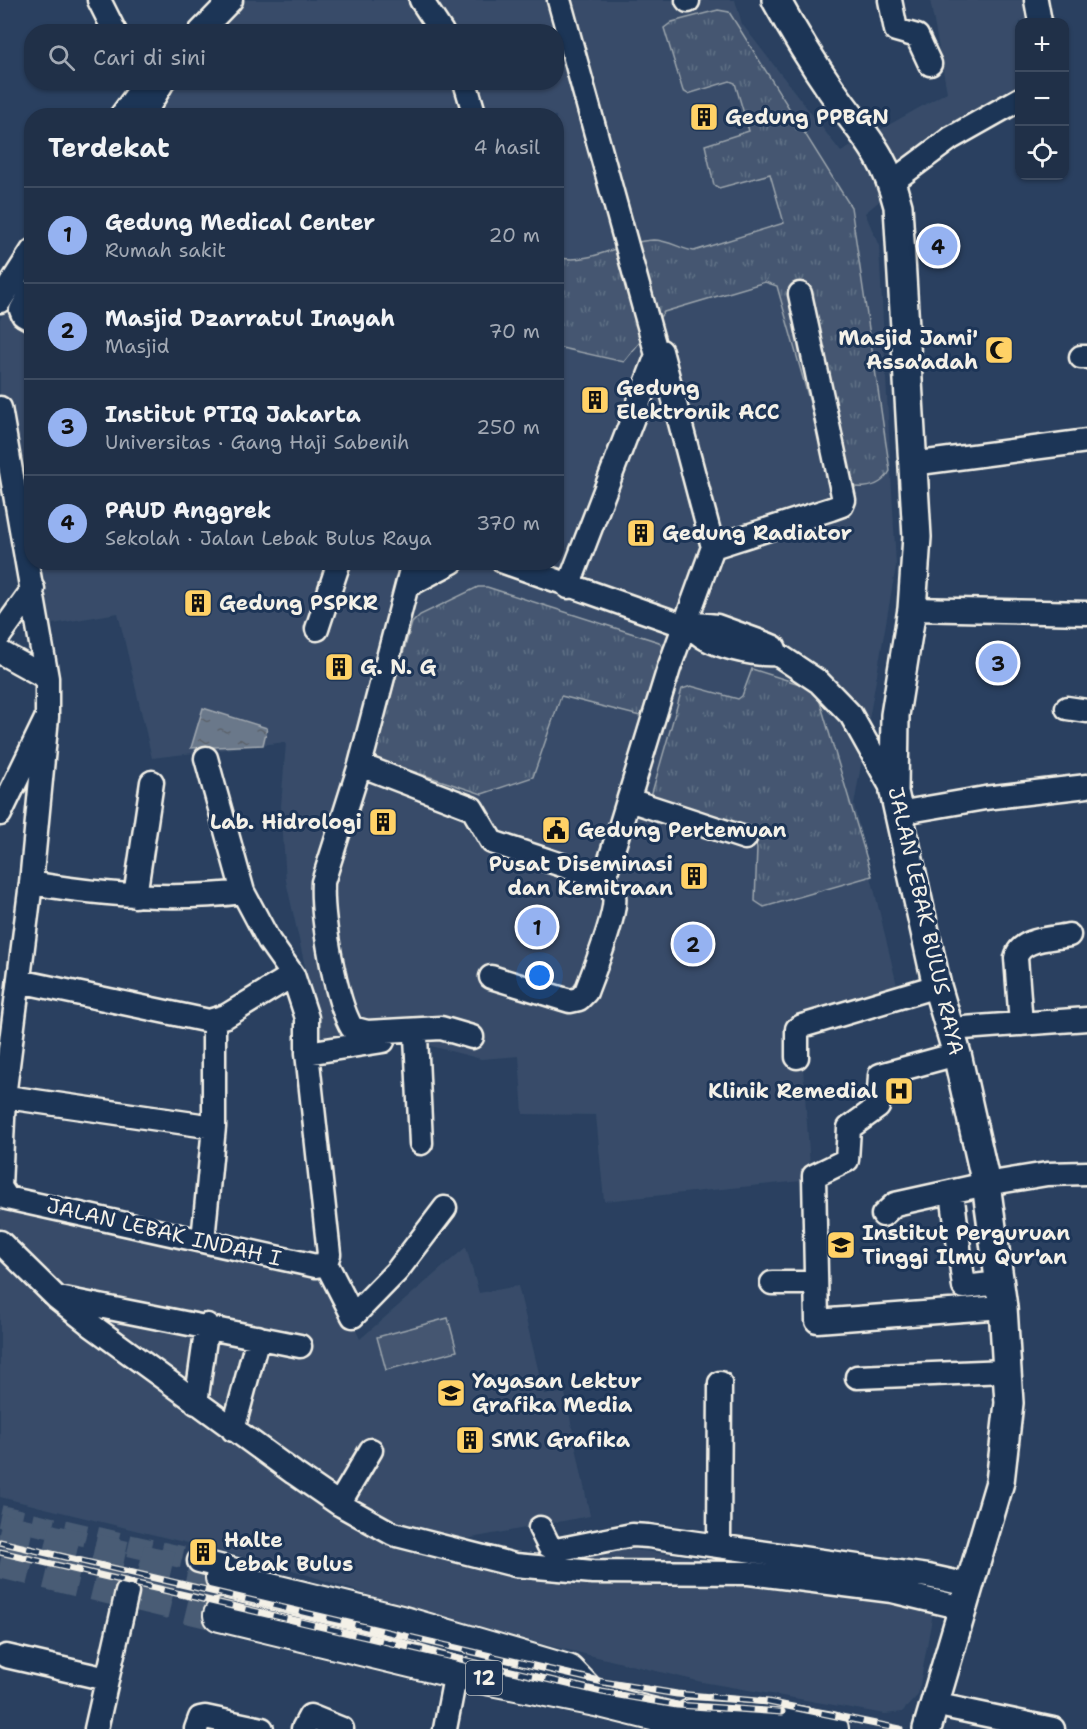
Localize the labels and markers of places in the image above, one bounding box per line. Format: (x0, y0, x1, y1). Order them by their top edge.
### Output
building icon: Gedung PPBGN (688, 101, 720, 133)
place label: Gedung PPBGN (725, 103, 889, 131)
pin: 4 (918, 224, 958, 268)
place label: Masjid Jami' Assa'adah (838, 324, 978, 376)
mosque icon: Masjid Jami' Assa'adah (983, 334, 1015, 366)
place label: Gedung Elektronik ACC (616, 374, 780, 426)
building icon: Gedung Elektronik ACC (579, 384, 611, 416)
building icon: Gedung Radiator (625, 517, 657, 549)
place label: Gedung Radiator (662, 519, 852, 547)
building icon: Gedung PSPKR (182, 587, 214, 619)
place label: Gedung PSPKR (219, 589, 378, 617)
pin: 3 (978, 640, 1018, 686)
building icon: G. N. G (323, 651, 355, 683)
place label: G. N. G (360, 653, 437, 681)
building icon: Lab. Hidrologi (367, 806, 399, 838)
place label: Lab. Hidrologi (210, 808, 362, 836)
public building icon: Gedung Pertemuan (540, 814, 572, 846)
place label: Gedung Pertemuan (577, 816, 787, 844)
place label: Pusat Diseminasi dan Kemitraan (489, 850, 673, 902)
building icon: Pusat Diseminasi dan Kemitraan (678, 860, 710, 892)
pin: 1 (518, 904, 556, 950)
pin: 2 (674, 922, 712, 966)
hospital icon: Klinik Remedial (883, 1075, 915, 1107)
place label: Klinik Remedial (708, 1077, 878, 1105)
place label: Institut Perguruan Tinggi Ilmu Qur'an (862, 1219, 1070, 1271)
school or university icon: Institut Perguruan Tinggi Ilmu Qur'an (825, 1229, 857, 1261)
place label: Yayasan Lektur Grafika Media (472, 1367, 642, 1419)
school or university icon: Yayasan Lektur Grafika Media (435, 1377, 467, 1409)
building icon: SMK Grafika (454, 1424, 486, 1456)
place label: SMK Grafika (491, 1426, 631, 1454)
place label: Halte Lebak Bulus (224, 1526, 353, 1578)
building icon: Halte Lebak Bulus (187, 1536, 219, 1568)

